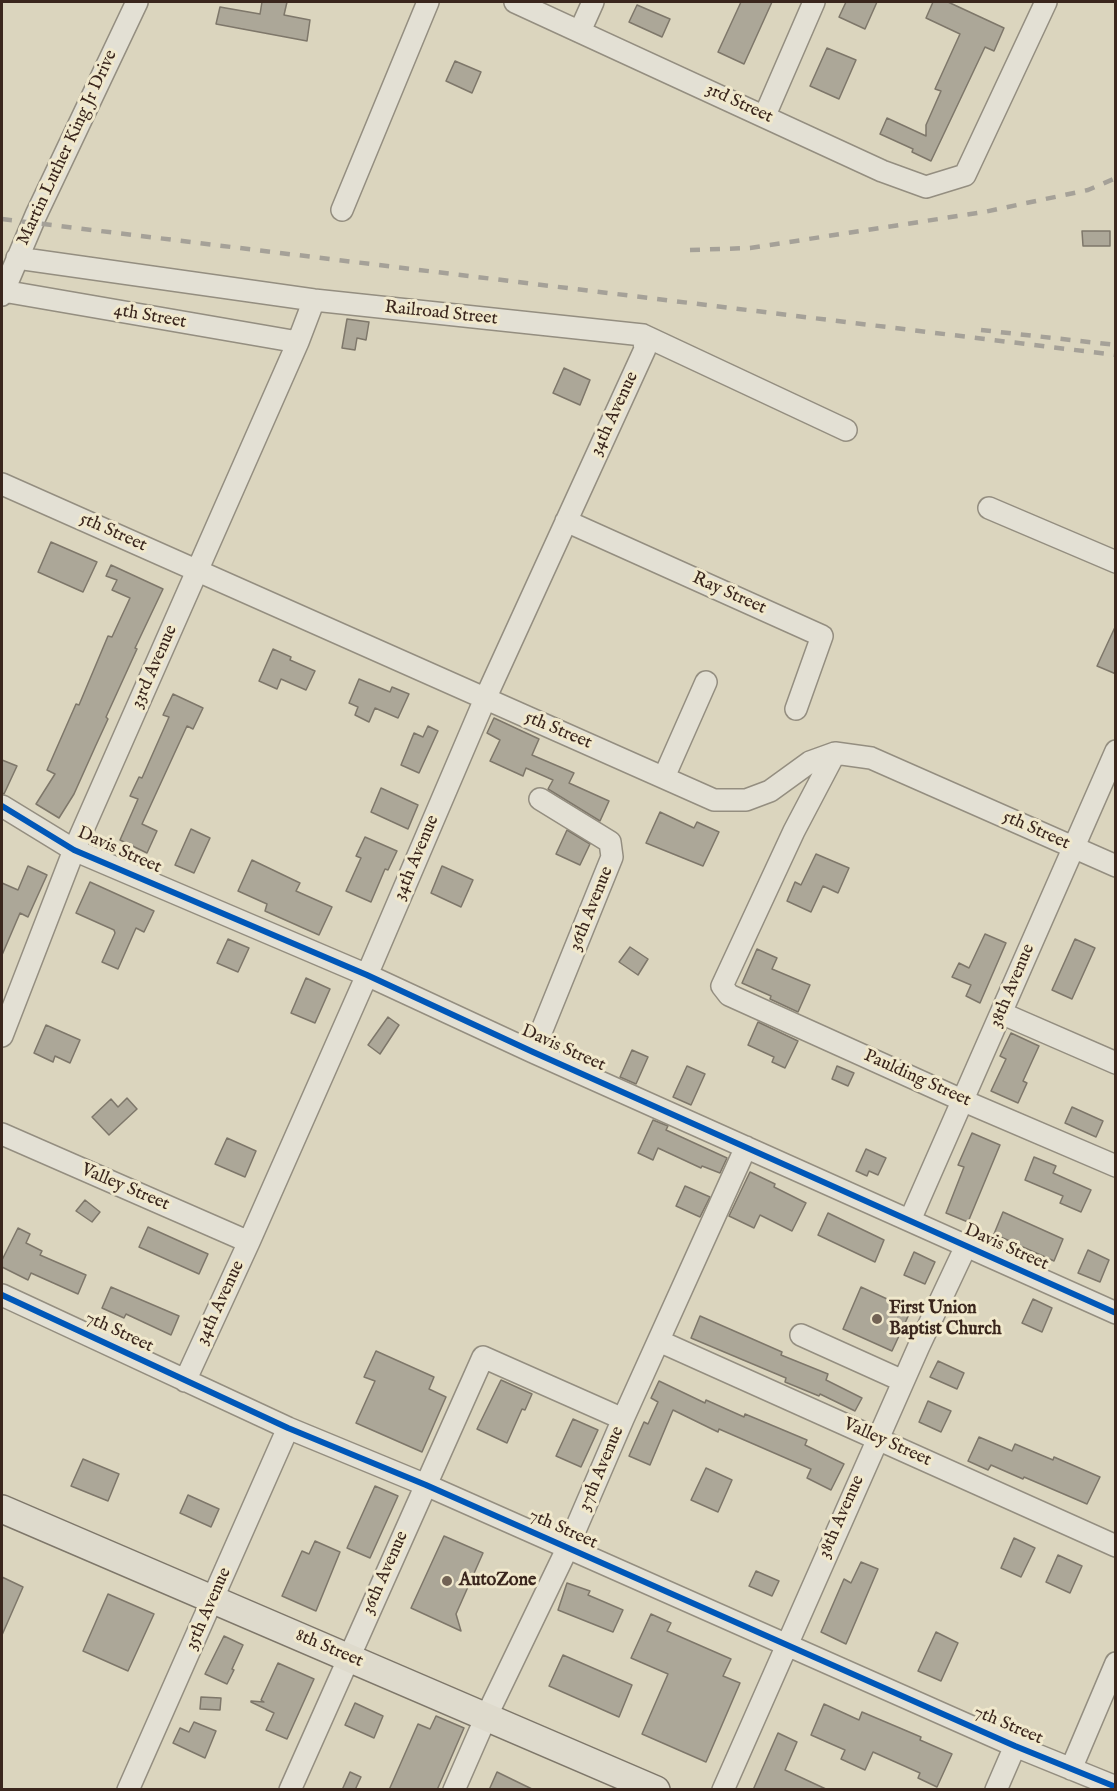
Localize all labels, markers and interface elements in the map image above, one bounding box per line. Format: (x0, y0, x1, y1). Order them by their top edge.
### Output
street label: Martin Luther King Jr Drive (13, 47, 123, 249)
street label: 3rd Street (702, 79, 776, 129)
street label: Railroad Street (383, 297, 499, 331)
street label: 4th Street (112, 300, 188, 334)
street label: 34th Avenue (586, 369, 644, 459)
street label: 5th Street (76, 509, 150, 557)
street label: Ray Street (689, 568, 769, 620)
street label: 33rd Avenue (127, 622, 183, 712)
street label: 5th Street (521, 707, 595, 755)
street label: 5th Street (999, 807, 1073, 855)
street label: 34th Avenue (389, 812, 445, 904)
street label: Davis Street (74, 823, 164, 879)
street label: 36th Avenue (565, 864, 619, 954)
street label: 38th Avenue (986, 941, 1040, 1031)
street label: Davis Street (518, 1021, 608, 1077)
street label: Paulding Street (860, 1046, 974, 1112)
street label: Valley Street (78, 1160, 172, 1216)
street label: Davis Street (961, 1220, 1051, 1276)
street label: 34th Avenue (192, 1258, 250, 1348)
place label: First Union Baptist Church (889, 1298, 1001, 1340)
street label: 7th Street (81, 1308, 157, 1358)
marker: First Union Baptist Church (870, 1312, 884, 1326)
street label: Valley Street (840, 1414, 934, 1472)
street label: 37th Avenue (575, 1423, 629, 1515)
street label: 38th Avenue (814, 1472, 870, 1562)
street label: 7th Street (525, 1505, 601, 1555)
street label: 36th Avenue (358, 1528, 414, 1618)
street label: 35th Avenue (181, 1564, 237, 1654)
place label: AutoZone (459, 1570, 536, 1592)
marker: AutoZone (440, 1574, 454, 1588)
street label: 8th Street (292, 1625, 366, 1673)
street label: 7th Street (970, 1702, 1046, 1750)

